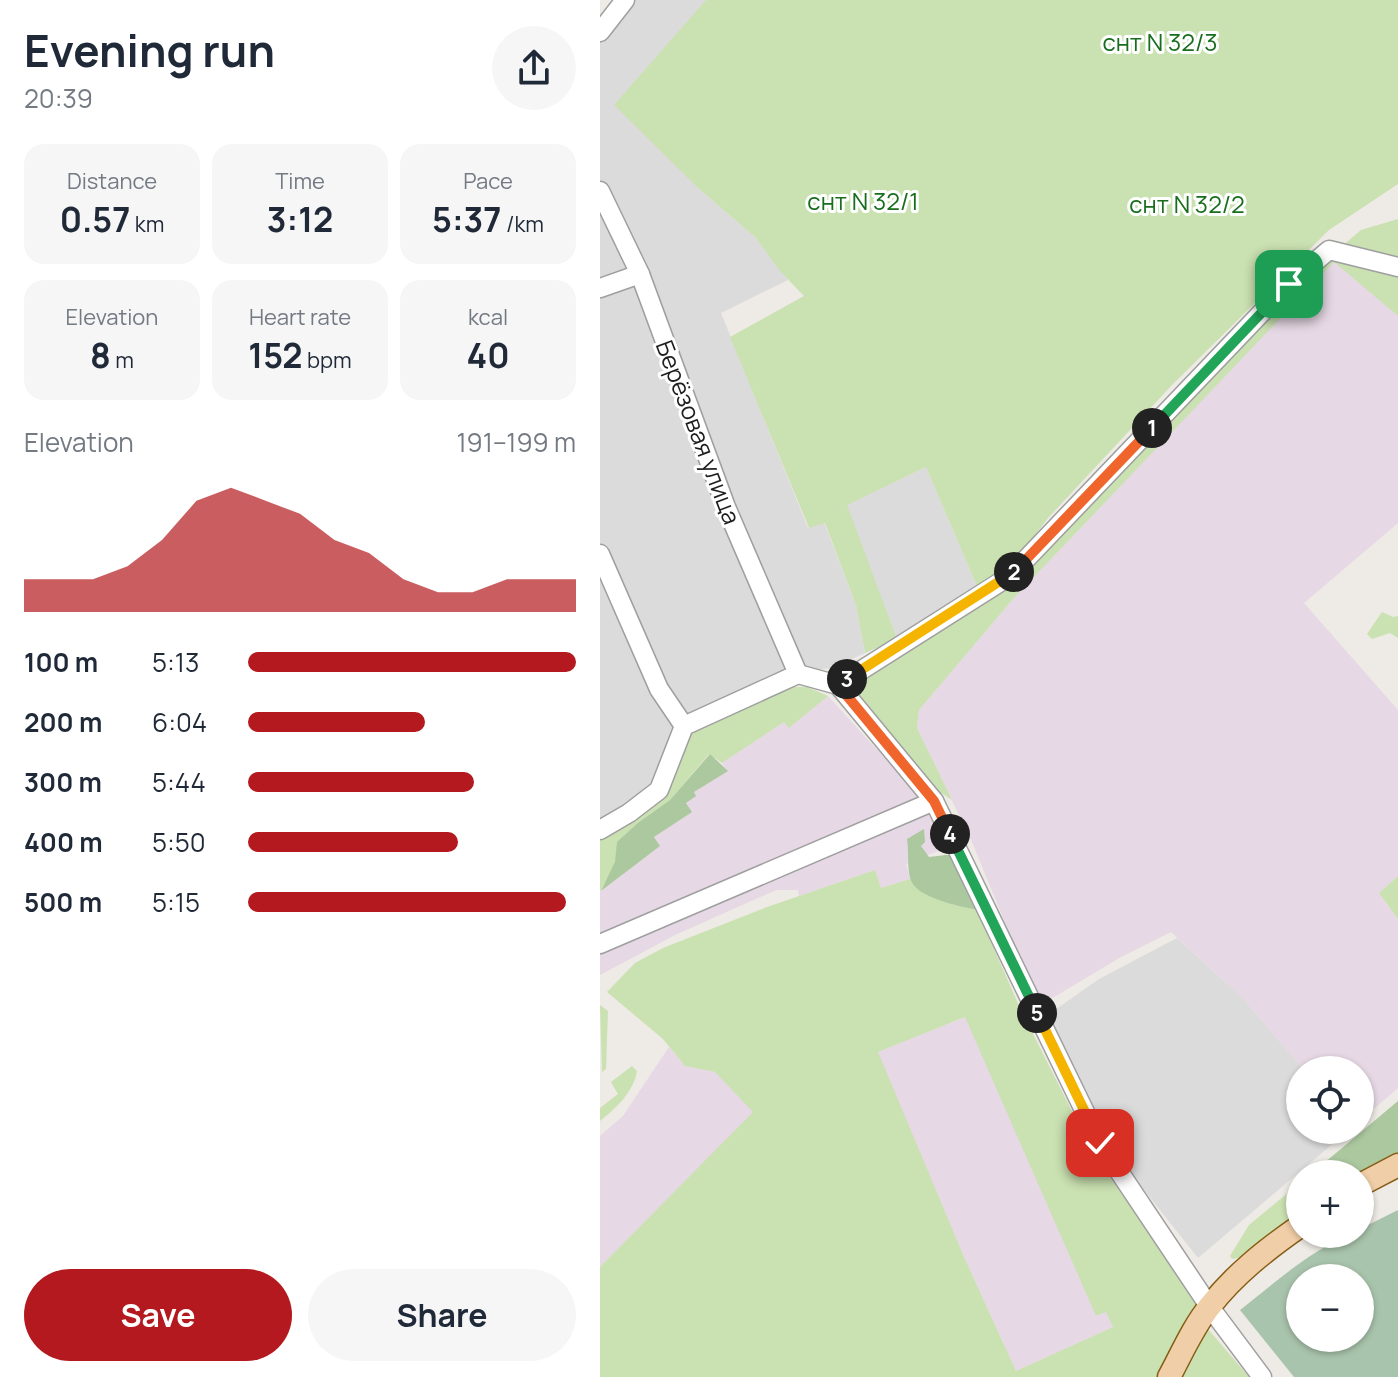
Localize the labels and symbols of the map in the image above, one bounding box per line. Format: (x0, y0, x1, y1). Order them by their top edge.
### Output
park label: снт N 32/3 (1102, 25, 1218, 58)
park label: снт N 32/1 (807, 184, 919, 217)
park label: снт N 32/2 (1129, 187, 1245, 220)
pin (1255, 250, 1323, 318)
street label: Берёзовая улица (649, 335, 749, 529)
pin: 1 (1132, 408, 1172, 448)
pin: 2 (994, 552, 1034, 592)
pin: 3 (827, 659, 867, 699)
pin: 4 (930, 814, 970, 854)
pin: 5 (1017, 993, 1057, 1033)
pin (1066, 1109, 1134, 1177)

